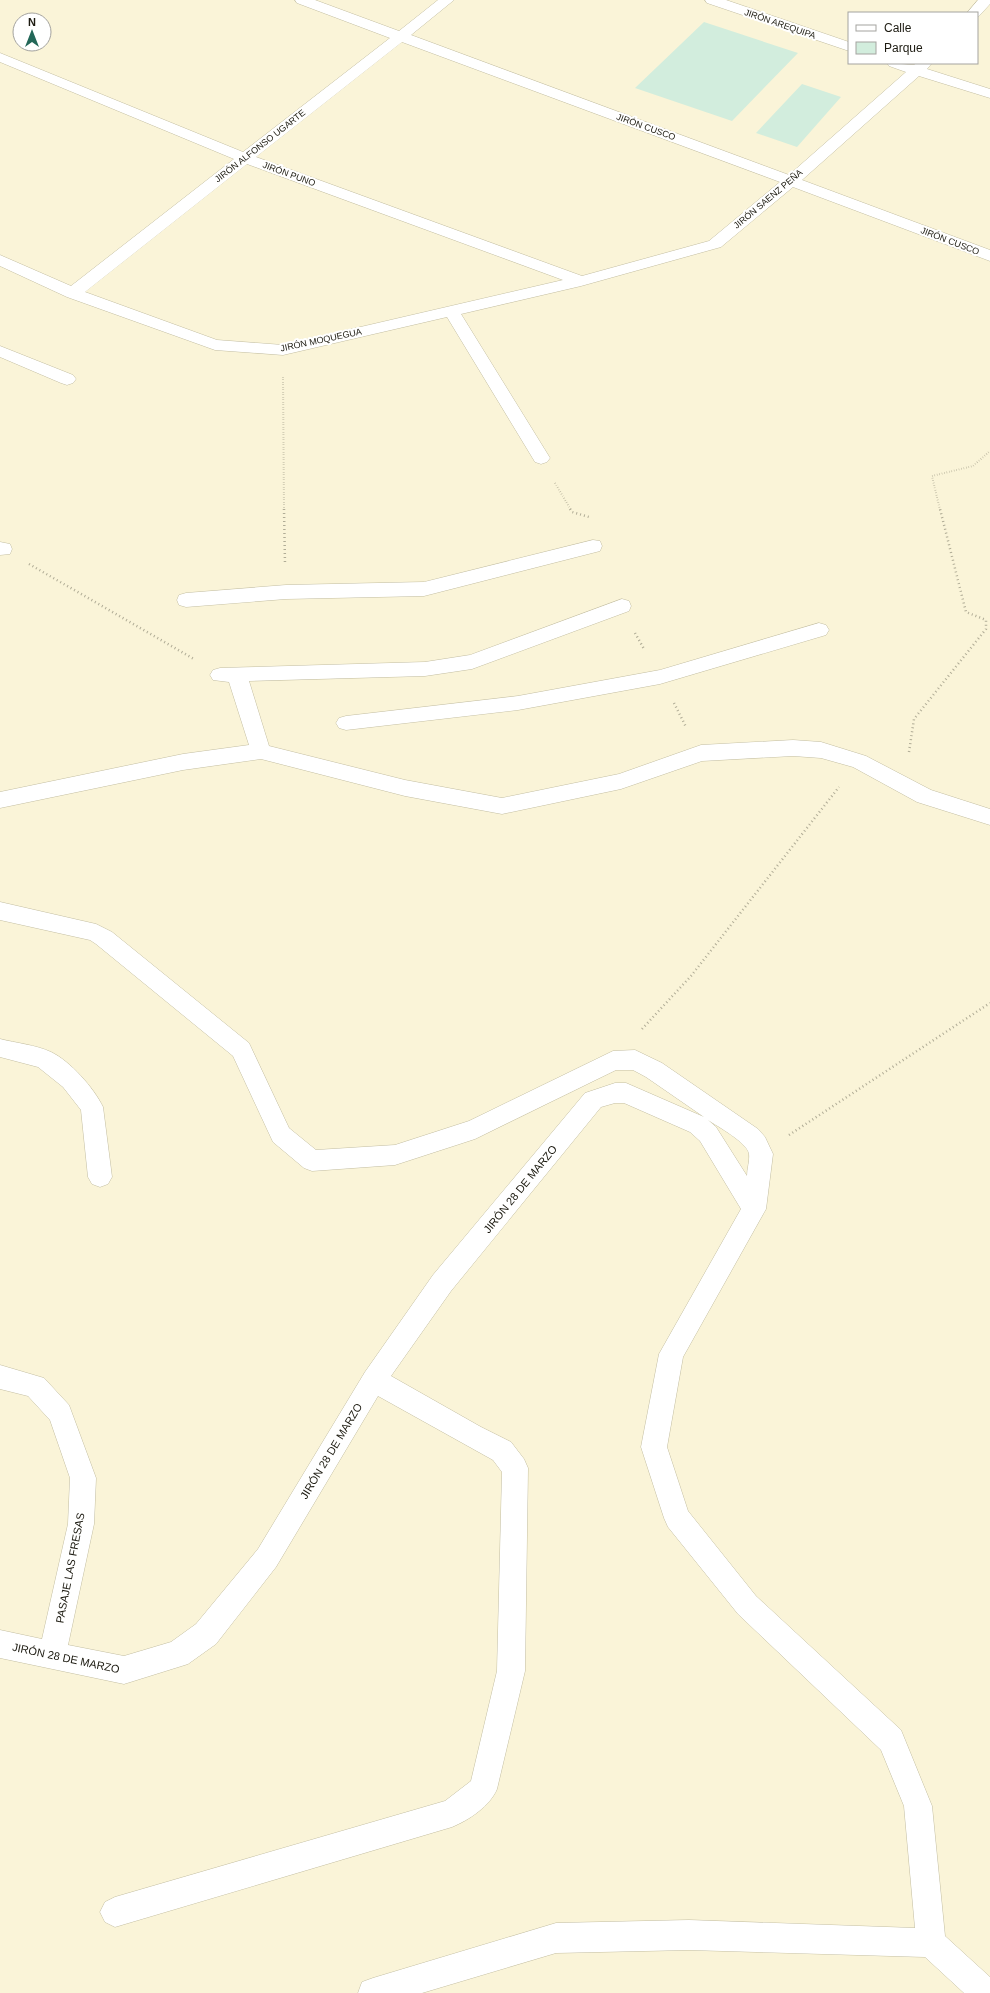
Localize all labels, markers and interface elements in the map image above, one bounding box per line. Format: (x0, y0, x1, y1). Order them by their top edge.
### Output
street label: JIRÓN AREQUIPA (743, 7, 817, 41)
north arrow (12, 12, 52, 52)
legend (848, 12, 978, 64)
text: N (28, 16, 36, 28)
text: Calle (884, 21, 912, 35)
text: Parque (884, 41, 923, 55)
street label: JIRÓN ALFONSO UGARTE (213, 108, 307, 184)
street label: JIRÓN CUSCO (615, 112, 677, 142)
street label: JIRÓN PUNO (261, 160, 317, 188)
street label: JIRÓN SAENZ PEÑA (732, 167, 804, 231)
street label: JIRÓN CUSCO (919, 225, 981, 257)
street label: JIRÓN MOQUEGUA (279, 326, 363, 354)
street label: JIRÓN 28 DE MARZO (481, 1142, 559, 1235)
street label: JIRÓN 28 DE MARZO (298, 1401, 365, 1501)
street label: PASAJE LAS FRESAS (53, 1512, 87, 1624)
street label: JIRÓN 28 DE MARZO (11, 1641, 121, 1675)

